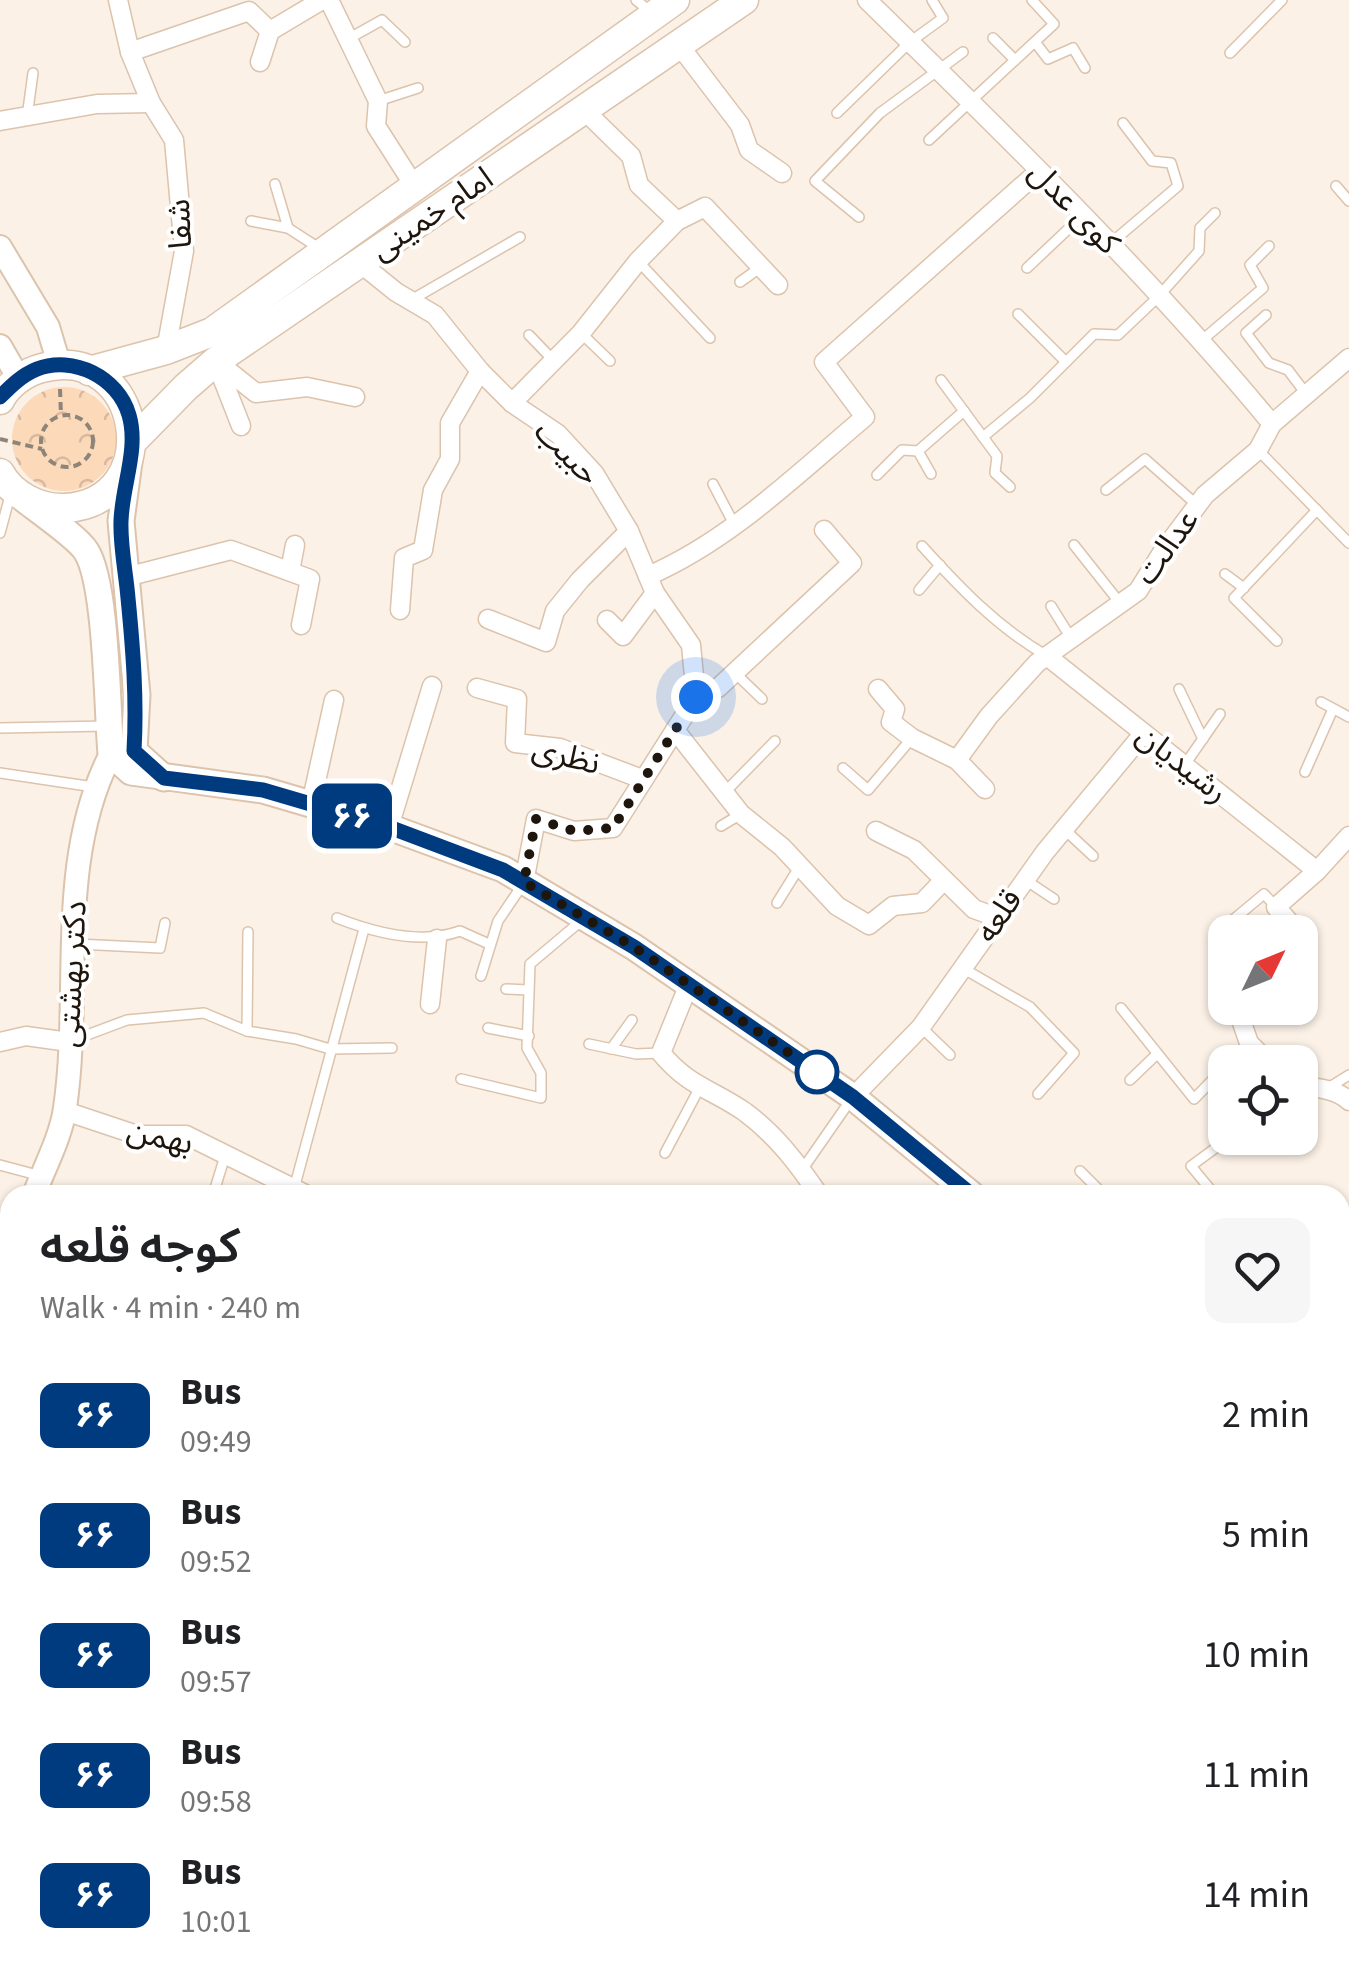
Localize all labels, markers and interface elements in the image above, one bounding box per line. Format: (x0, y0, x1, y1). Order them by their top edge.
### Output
street label: کوی عدل (1018, 151, 1131, 266)
street label: امام خمینی (361, 156, 503, 272)
street label: شفا (156, 198, 204, 250)
street label: حبیب (524, 410, 610, 496)
street label: عدالت (1124, 499, 1210, 595)
your location (671, 672, 721, 722)
street label: رشیدیان (1126, 713, 1238, 815)
street label: نظری (527, 725, 605, 787)
line badge: ۶۶ (307, 784, 397, 848)
text: ۶۶ (332, 791, 372, 841)
street label: قلعه (964, 880, 1034, 952)
street label: دکتر بهشتی (45, 899, 99, 1049)
north arrow (1208, 915, 1318, 1025)
map controls (1208, 915, 1318, 1155)
button: locate (1208, 1045, 1318, 1155)
unlabelled marker (796, 1051, 838, 1093)
street label: بهمن (123, 1108, 197, 1166)
text: کوجه قلعه (40, 1213, 240, 1281)
button: heart (1205, 1218, 1310, 1323)
text: Walk · 4 min · 240 m (40, 1285, 301, 1331)
text: Bus (180, 1365, 241, 1419)
text: 2 min (1222, 1388, 1310, 1442)
text: ۶۶ (75, 1390, 115, 1440)
text: 09:49 (180, 1419, 252, 1465)
text: Bus (180, 1485, 241, 1539)
text: 5 min (1222, 1508, 1310, 1562)
text: ۶۶ (75, 1510, 115, 1560)
text: 09:52 (180, 1539, 252, 1585)
text: Bus (180, 1605, 241, 1659)
text: 10 min (1203, 1628, 1310, 1682)
text: ۶۶ (75, 1630, 115, 1680)
text: 09:57 (180, 1659, 252, 1705)
text: Bus (180, 1725, 241, 1779)
text: 11 min (1203, 1748, 1310, 1802)
text: ۶۶ (75, 1750, 115, 1800)
text: 09:58 (180, 1779, 252, 1825)
text: Bus (180, 1845, 241, 1899)
text: 14 min (1203, 1868, 1310, 1922)
text: ۶۶ (75, 1870, 115, 1920)
text: 10:01 (180, 1899, 252, 1945)

